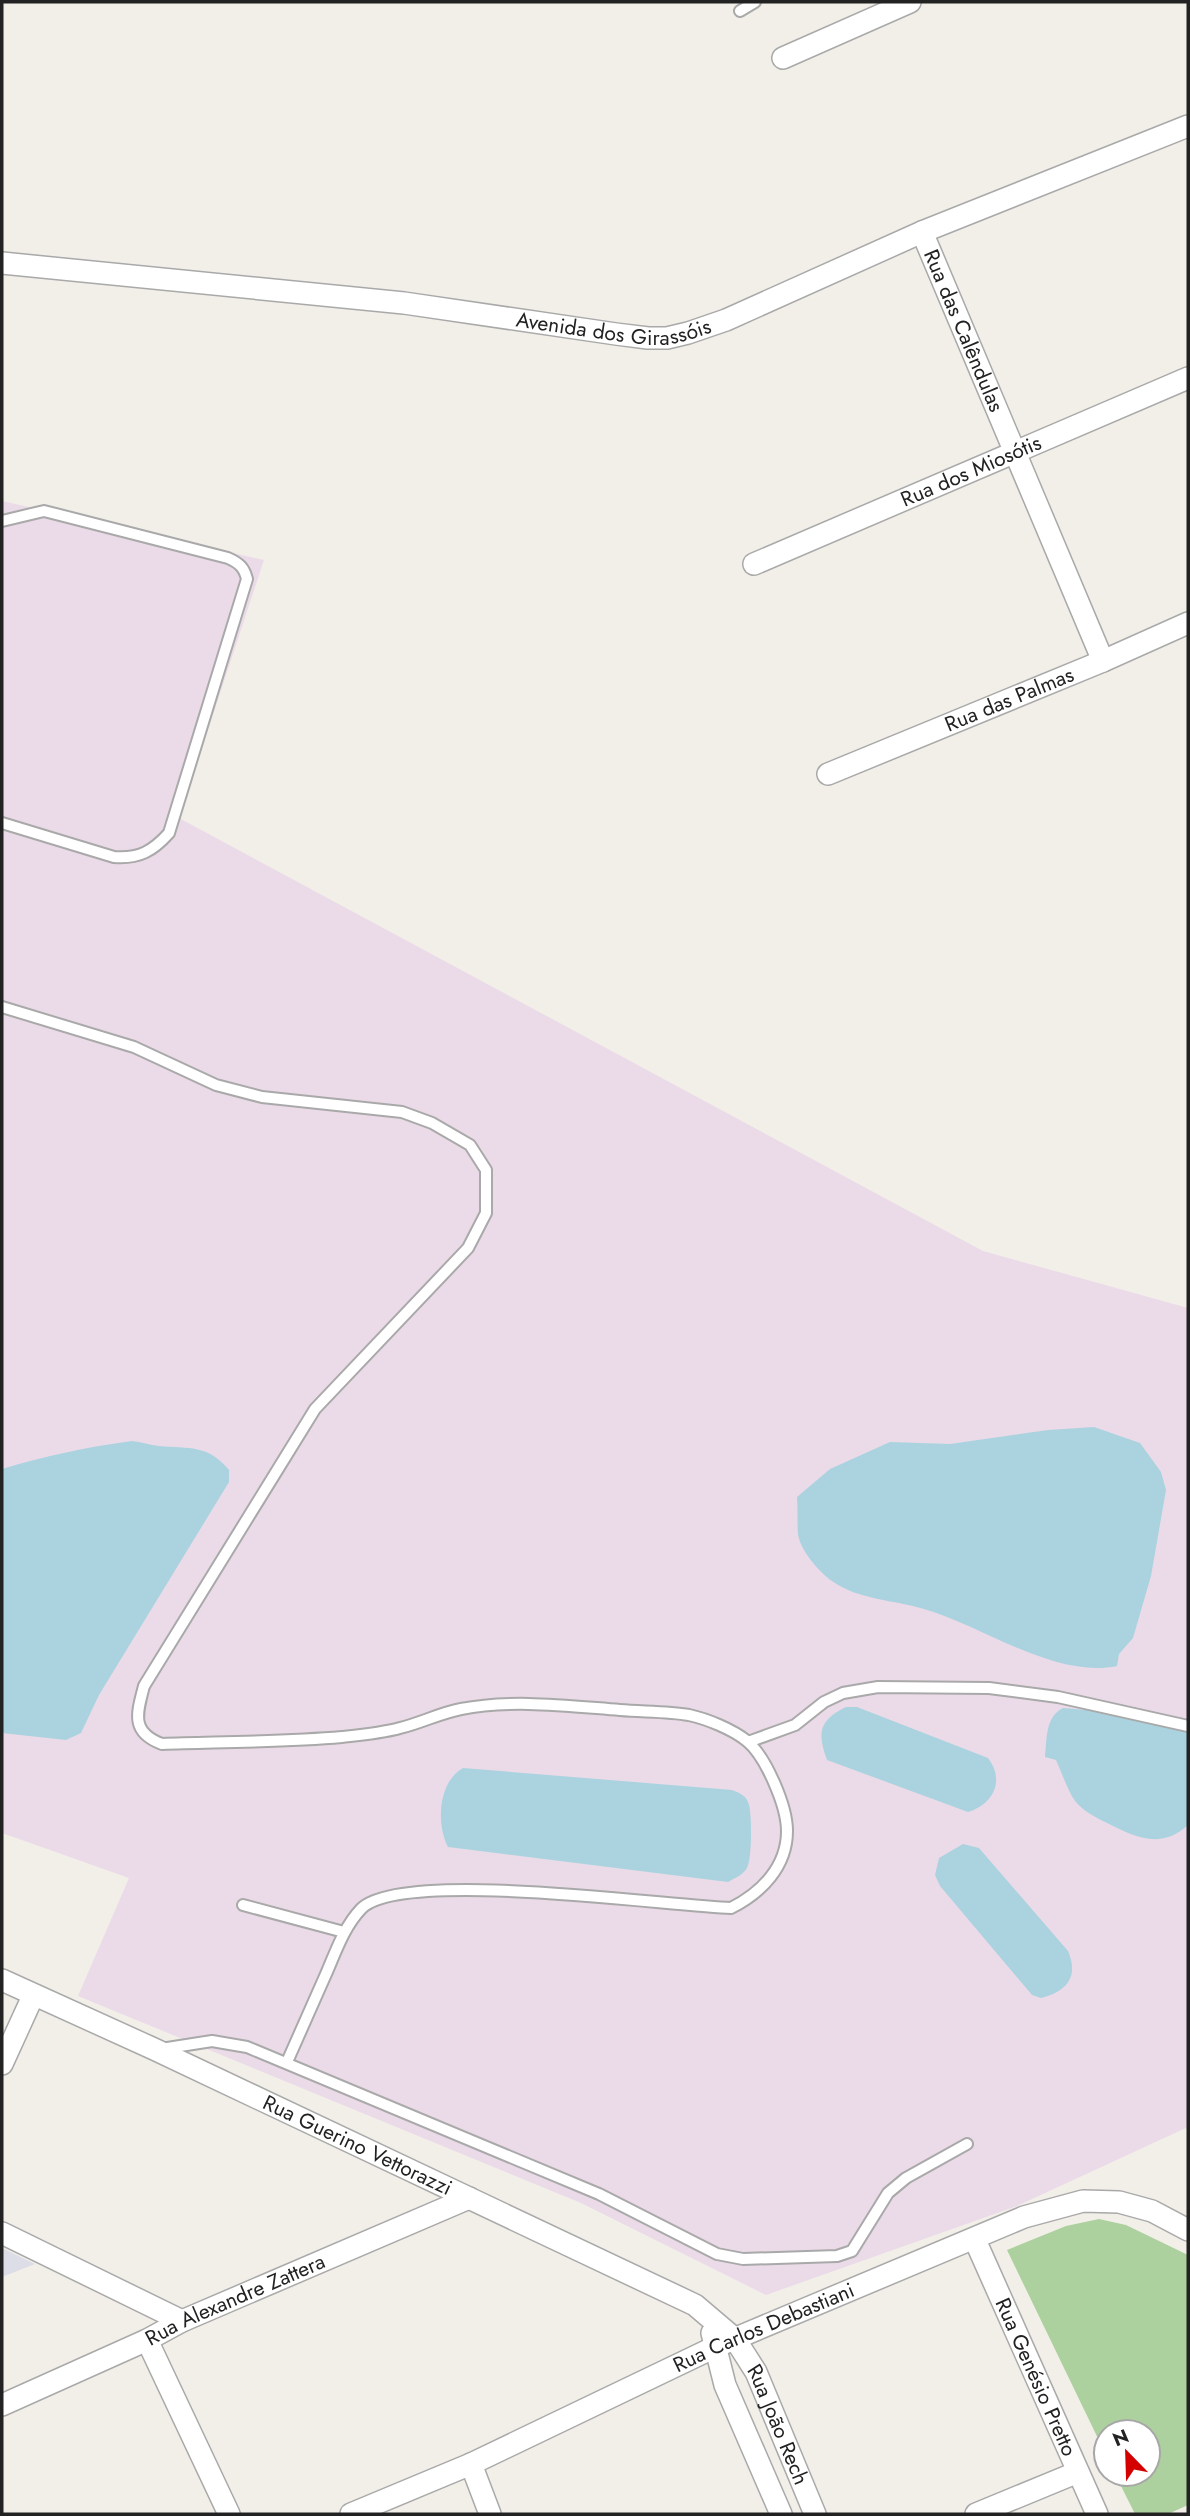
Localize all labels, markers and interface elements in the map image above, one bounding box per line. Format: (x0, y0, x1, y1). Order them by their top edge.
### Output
street label: Rua das Calêndulas (916, 245, 1011, 416)
street label: Avenida dos Girassóis (514, 305, 715, 353)
street label: Rua dos Miosótis (896, 428, 1046, 514)
street label: Rua das Palmas (940, 660, 1078, 739)
street label: Rua Guerino Vettorazzi (258, 2088, 457, 2203)
street label: Rua Alexandre Zattera (140, 2246, 330, 2353)
street label: Rua Carlos Debastiani (668, 2275, 859, 2380)
street label: Rua Genésio Pretto (988, 2293, 1084, 2461)
street label: Rua João Rech (740, 2358, 816, 2489)
north arrow (1092, 2418, 1162, 2488)
text: N (1108, 2422, 1133, 2453)

